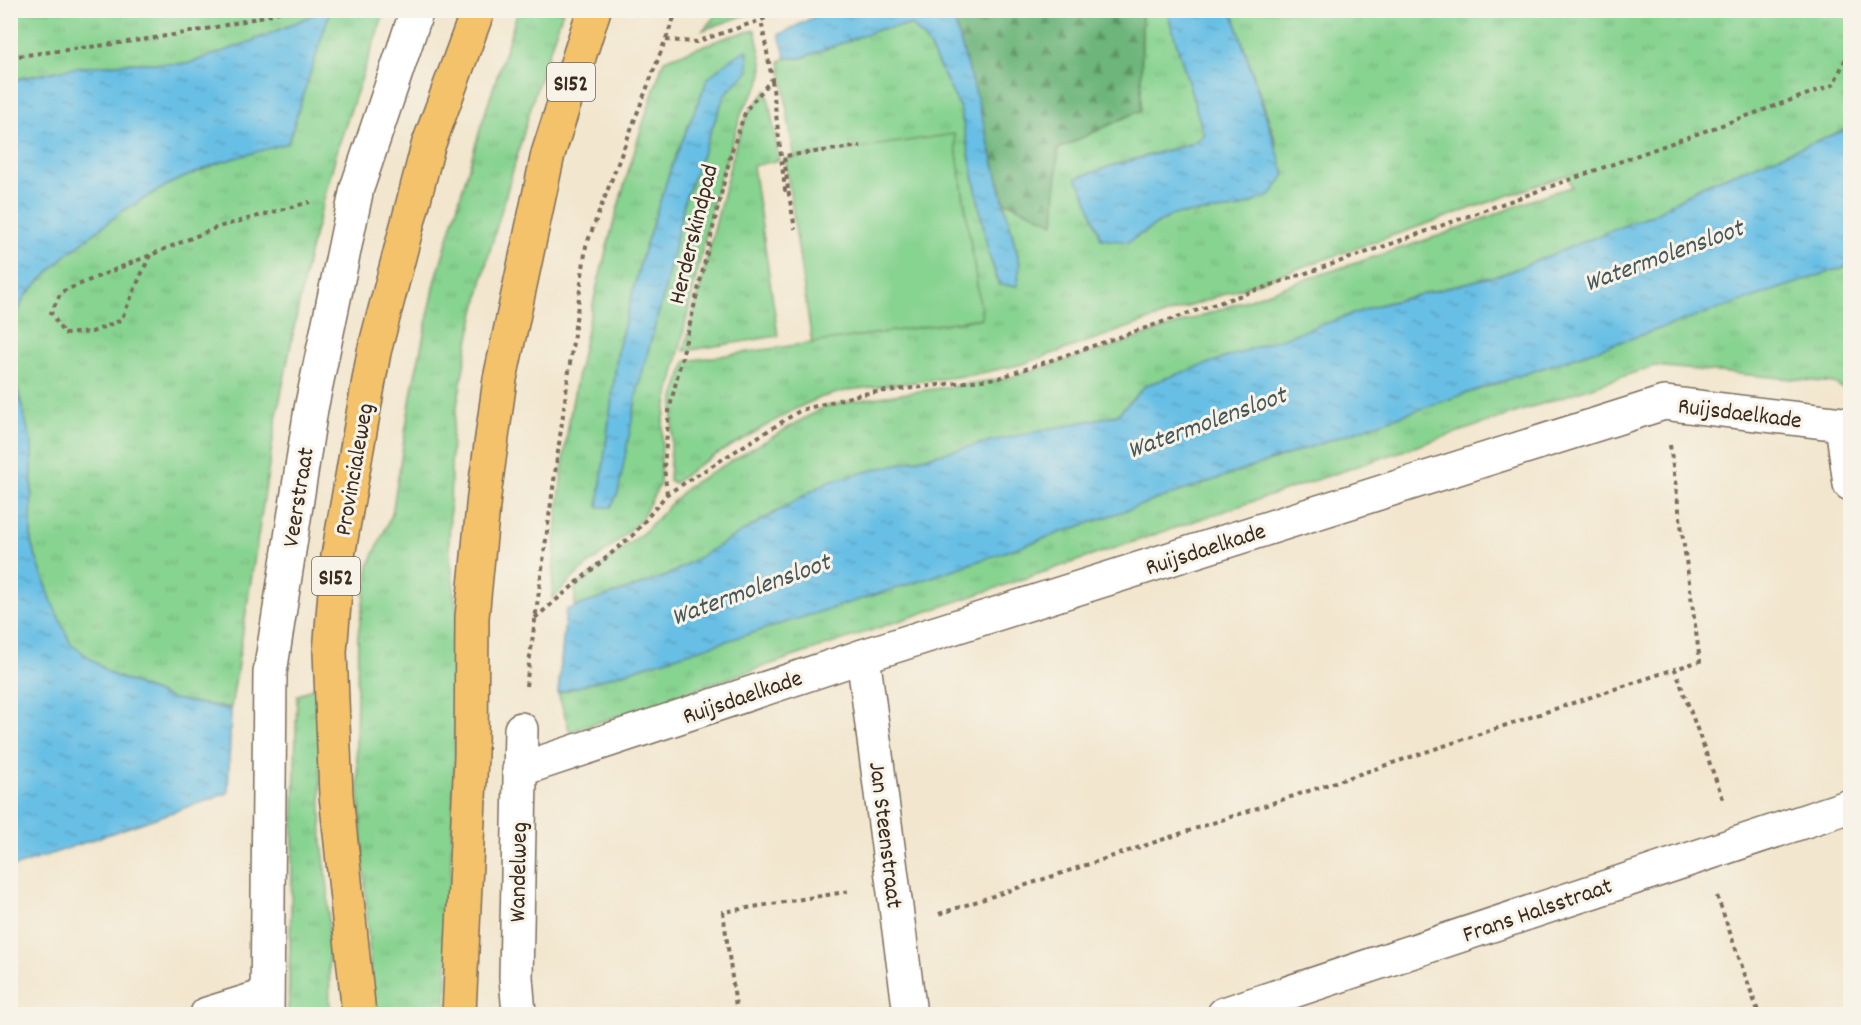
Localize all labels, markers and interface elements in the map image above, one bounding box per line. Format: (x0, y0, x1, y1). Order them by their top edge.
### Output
road number: S152 (547, 63, 595, 101)
street label: Herderskindpad (661, 161, 729, 308)
water label: Watermolensloot (1580, 211, 1751, 303)
water label: Watermolensloot (1123, 378, 1294, 470)
street label: Ruijsdaelkade (1676, 391, 1803, 439)
street label: Provincialeweg (328, 401, 384, 538)
street label: Veerstraat (275, 445, 325, 550)
street label: Ruijsdaelkade (1141, 515, 1270, 586)
water label: Watermolensloot (667, 545, 838, 637)
road number: S152 (312, 557, 360, 595)
street label: Ruijsdaelkade (679, 662, 807, 735)
street label: Jan Steenstraat (858, 760, 910, 911)
street label: Wandelweg (502, 822, 538, 922)
street label: Frans Halsstraat (1459, 870, 1617, 953)

